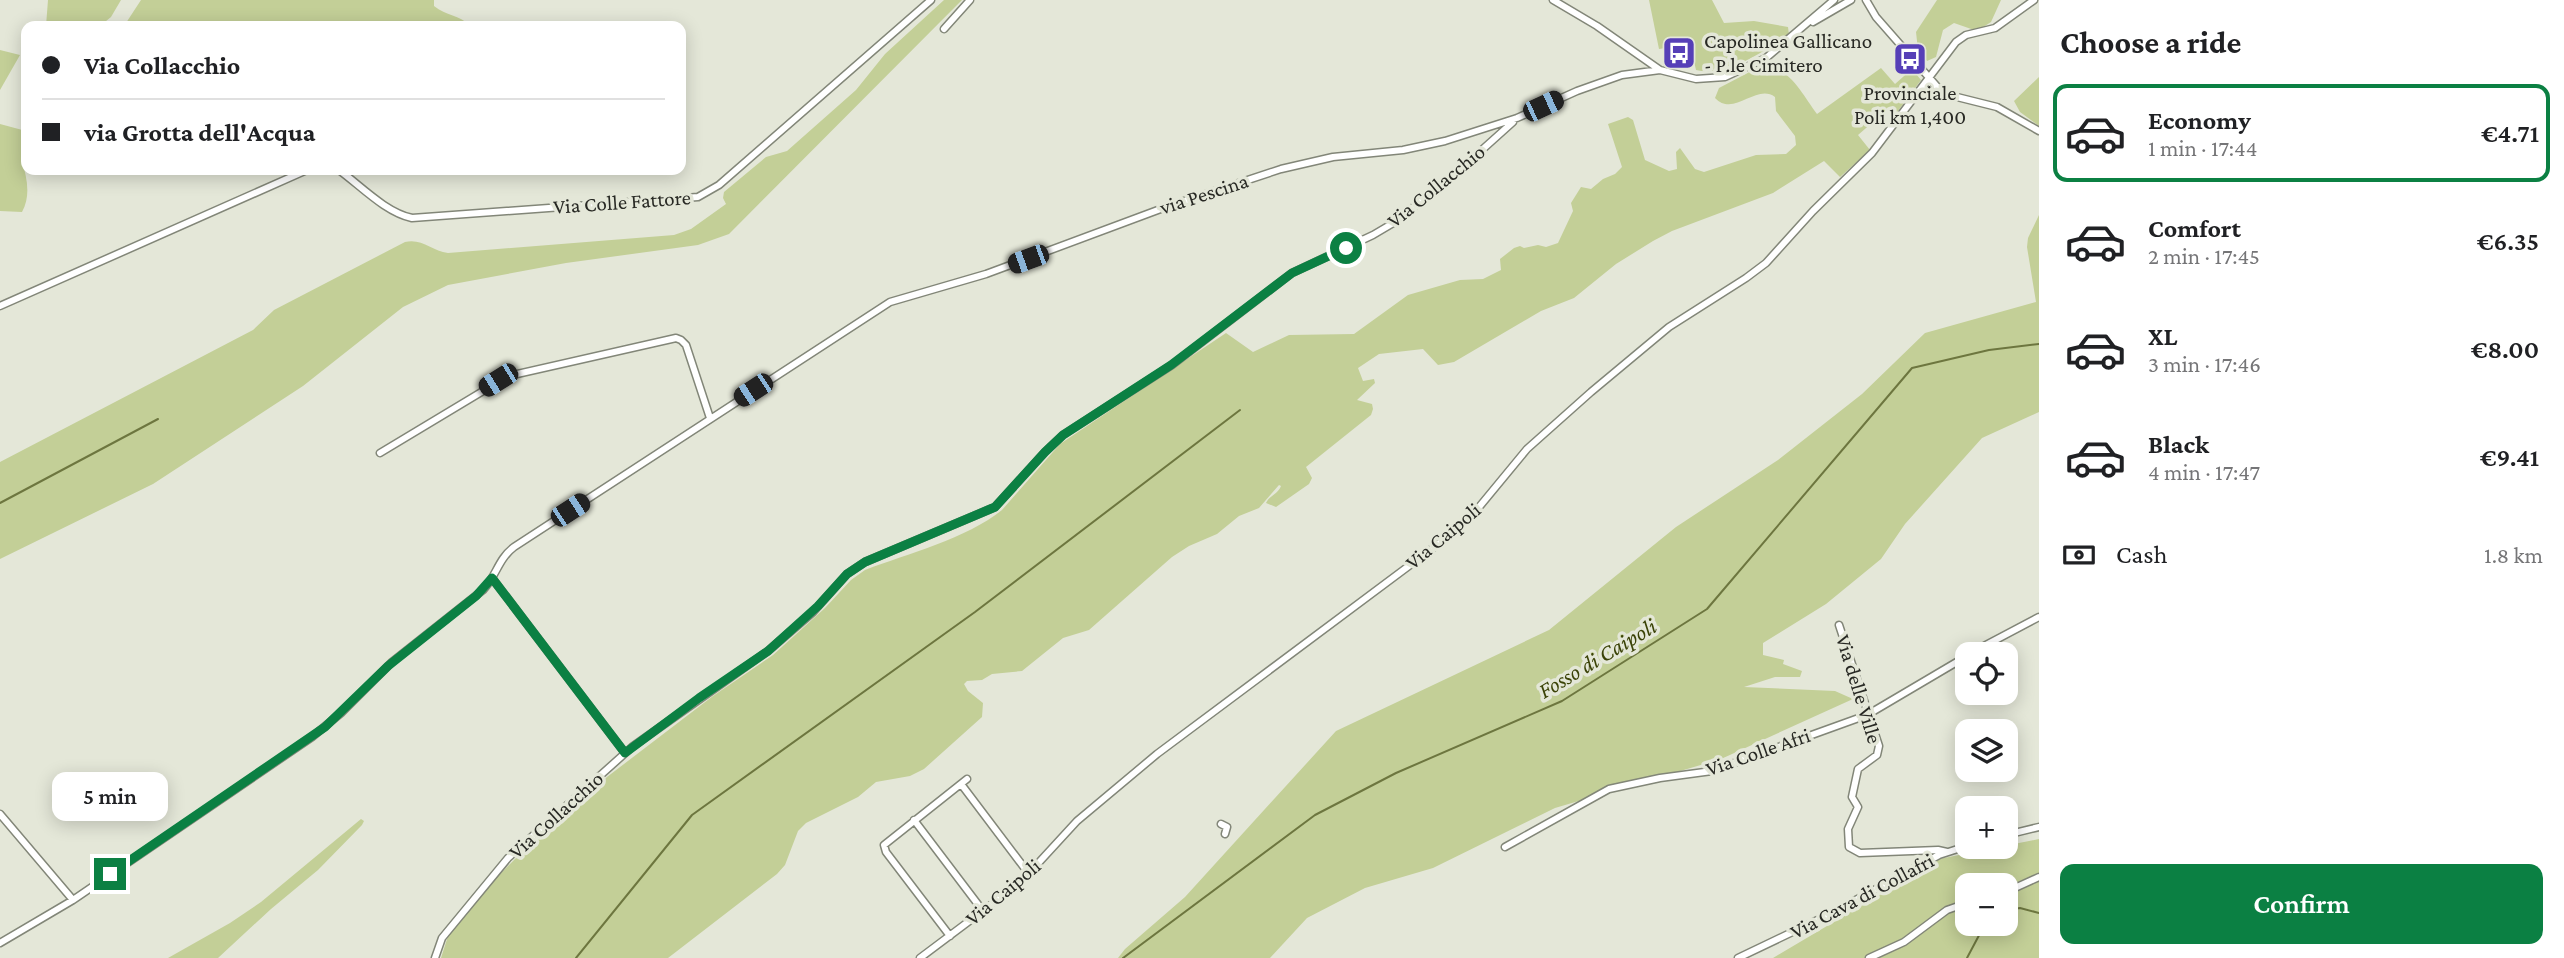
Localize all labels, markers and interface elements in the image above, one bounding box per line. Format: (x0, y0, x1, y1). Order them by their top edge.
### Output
text: Choose a ride (2060, 24, 2241, 60)
place label: Capolinea Gallicano - P.le Cimitero (1704, 29, 1872, 77)
bus stop icon: Capolinea Gallicano - P.le Cimitero (1660, 34, 1698, 72)
bus stop icon: Provinciale Poli km 1,400 (1891, 40, 1929, 78)
text: Via Collacchio (84, 51, 240, 80)
place label: Provinciale Poli km 1,400 (1854, 81, 1966, 129)
car (1520, 88, 1567, 124)
icon: car (2064, 102, 2127, 165)
text: Economy (2148, 106, 2251, 135)
text: via Grotta dell'Acqua (84, 118, 315, 147)
text: €4.71 (2481, 119, 2539, 148)
text: 1 min · 17:44 (2148, 135, 2258, 161)
street label: Via Collacchio (1382, 139, 1490, 233)
street label: via Pescina (1156, 168, 1252, 220)
street label: Via Colle Fattore (552, 185, 692, 219)
icon: car (2064, 210, 2127, 273)
text: Comfort (2148, 214, 2241, 243)
text: €6.35 (2477, 227, 2539, 256)
route start (1330, 232, 1362, 264)
car (1005, 242, 1052, 276)
text: 2 min · 17:45 (2148, 243, 2260, 269)
icon: car (2064, 318, 2127, 381)
text: XL (2148, 322, 2177, 351)
text: €8.00 (2471, 335, 2539, 364)
text: 3 min · 17:46 (2148, 351, 2261, 377)
car (475, 360, 522, 400)
car (730, 370, 777, 410)
icon: car (2064, 426, 2127, 489)
text: Black (2148, 430, 2209, 459)
text: €9.41 (2480, 443, 2539, 472)
text: 4 min · 17:47 (2148, 459, 2260, 485)
car (547, 490, 594, 530)
street label: Via Caipoli (1401, 497, 1486, 574)
icon: cash (2060, 536, 2098, 574)
text: Cash (2116, 540, 2167, 569)
text: 1.8 km (2484, 542, 2543, 568)
water label: Fosso di Caipoli (1533, 612, 1662, 704)
street label: Via delle Ville (1831, 632, 1887, 746)
map controls (1955, 642, 2018, 936)
button: locate (1955, 642, 2018, 705)
button: layers (1955, 719, 2018, 782)
street label: Via Colle Afri (1703, 723, 1814, 781)
street label: Via Collacchio (504, 766, 608, 864)
callout: 5 min (52, 772, 168, 822)
text: 5 min (83, 783, 137, 809)
button: + (1955, 796, 2018, 859)
street label: Via Cava di Collafri (1786, 848, 1938, 944)
street label: Via Caipoli (961, 853, 1046, 930)
route end (94, 858, 126, 890)
button: Confirm (2060, 864, 2543, 944)
button: − (1955, 873, 2018, 936)

